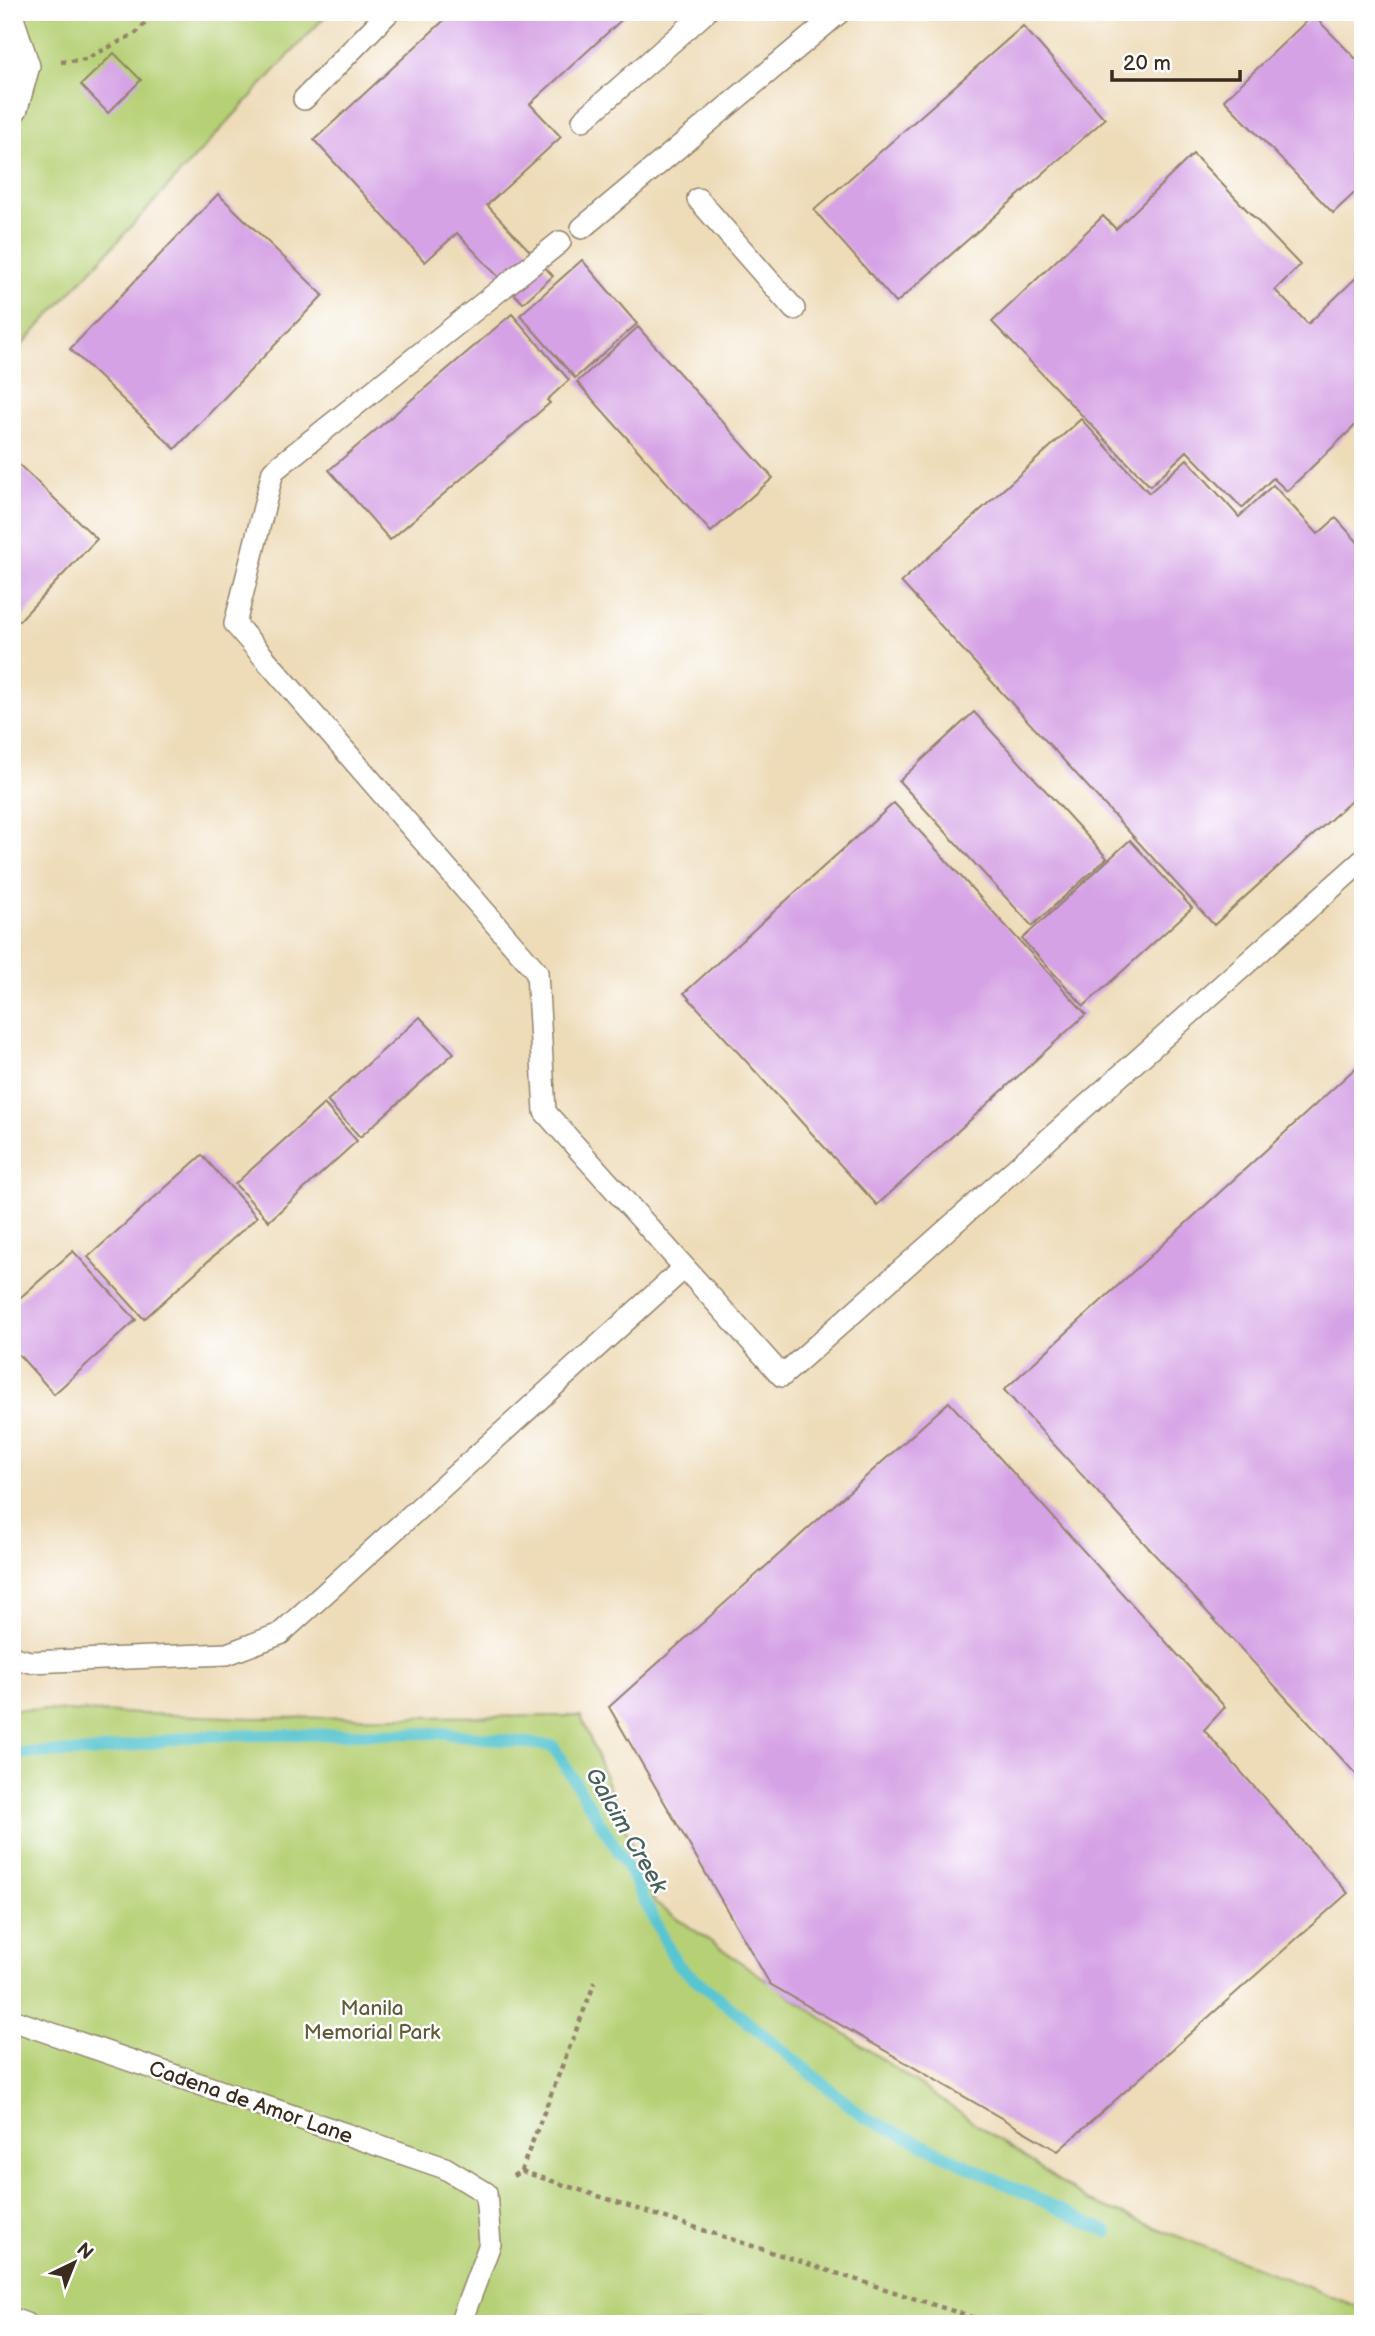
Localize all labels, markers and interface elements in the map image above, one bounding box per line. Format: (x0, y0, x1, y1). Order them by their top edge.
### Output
scale bar (1112, 38, 1240, 82)
text: 20 m (1123, 51, 1171, 76)
water label: Galcim Creek (579, 1763, 674, 1899)
park label: Manila Memorial Park (304, 1996, 441, 2045)
street label: Cadena de Amor Lane (146, 2056, 356, 2149)
north arrow (38, 2228, 108, 2298)
text: N (72, 2238, 98, 2265)

